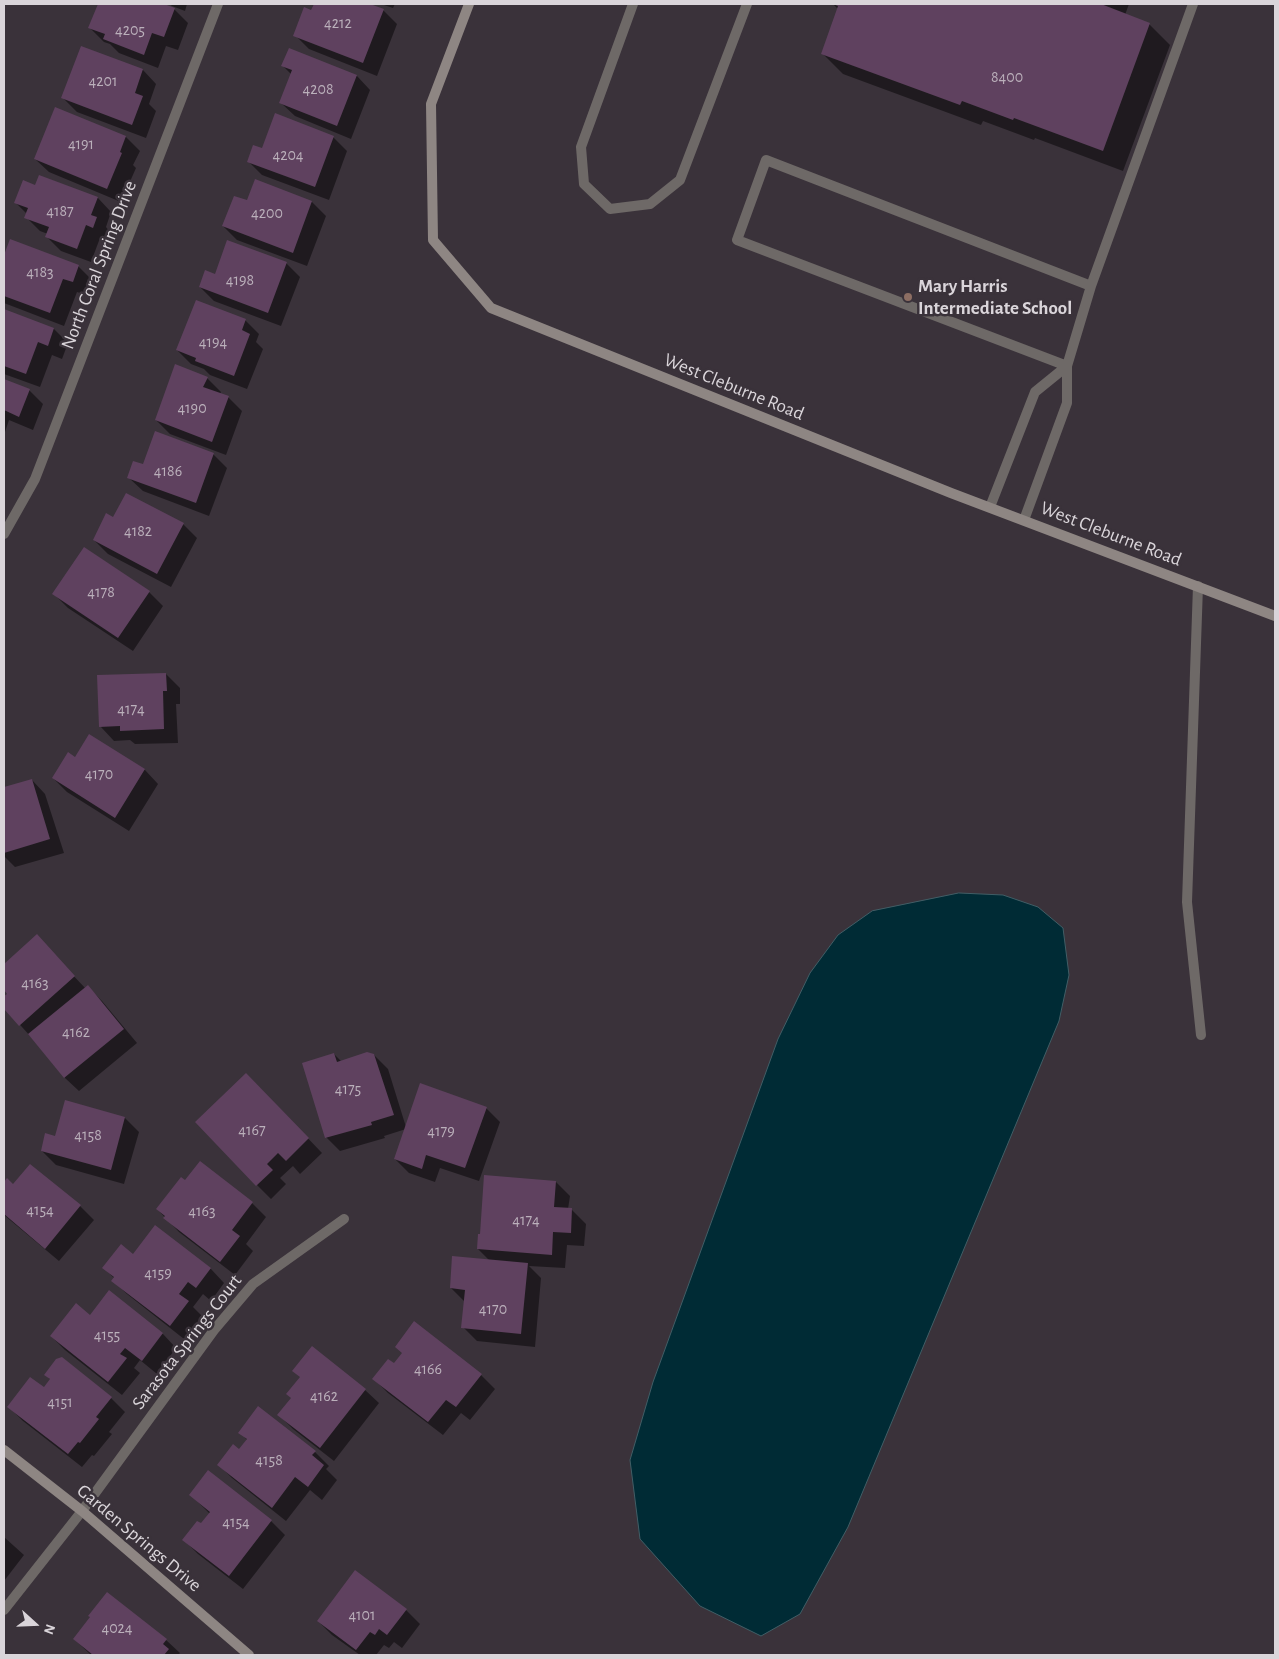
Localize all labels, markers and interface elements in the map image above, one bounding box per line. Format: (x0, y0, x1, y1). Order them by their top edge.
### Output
house number: 4212 (324, 13, 352, 33)
house number: 4205 (115, 20, 145, 40)
house number: 8400 (991, 67, 1023, 87)
house number: 4201 (89, 71, 117, 91)
house number: 4208 (302, 79, 334, 99)
house number: 4191 (68, 134, 94, 154)
house number: 4204 (272, 145, 304, 165)
street label: North Coral Spring Drive (56, 177, 142, 353)
house number: 4187 (46, 201, 74, 221)
house number: 4200 (251, 203, 283, 223)
house number: 4183 (26, 262, 54, 282)
house number: 4198 (226, 270, 254, 290)
place label: Mary Harris Intermediate School (918, 275, 1072, 319)
marker: Mary Harris Intermediate School (902, 291, 914, 303)
house number: 4194 (199, 332, 227, 352)
street label: West Cleburne Road (660, 348, 808, 426)
house number: 4190 (177, 398, 207, 418)
house number: 4186 (154, 461, 182, 481)
street label: West Cleburne Road (1037, 497, 1185, 571)
house number: 4182 (124, 521, 152, 541)
house number: 4178 (87, 582, 115, 602)
house number: 4174 (117, 699, 145, 719)
house number: 4170 (85, 764, 113, 784)
house number: 4163 (21, 973, 49, 993)
house number: 4162 (62, 1022, 90, 1042)
house number: 4175 (335, 1079, 361, 1099)
house number: 4167 (238, 1120, 266, 1140)
house number: 4179 (427, 1121, 455, 1141)
house number: 4158 (74, 1125, 102, 1145)
house number: 4154 (26, 1200, 54, 1220)
house number: 4163 (188, 1201, 216, 1221)
house number: 4174 (512, 1210, 540, 1230)
house number: 4159 (144, 1263, 172, 1283)
street label: Sarasota Springs Court (127, 1270, 247, 1414)
house number: 4170 (479, 1299, 507, 1319)
house number: 4155 (94, 1325, 120, 1345)
house number: 4166 (414, 1359, 442, 1379)
house number: 4162 (310, 1386, 338, 1406)
house number: 4151 (47, 1392, 73, 1412)
house number: 4158 (255, 1450, 283, 1470)
street label: Garden Springs Drive (72, 1479, 206, 1597)
house number: 4154 (222, 1512, 250, 1532)
north arrow (10, 1599, 60, 1649)
house number: 4101 (348, 1605, 376, 1625)
house number: 4024 (101, 1618, 133, 1638)
text: N (41, 1622, 57, 1636)

